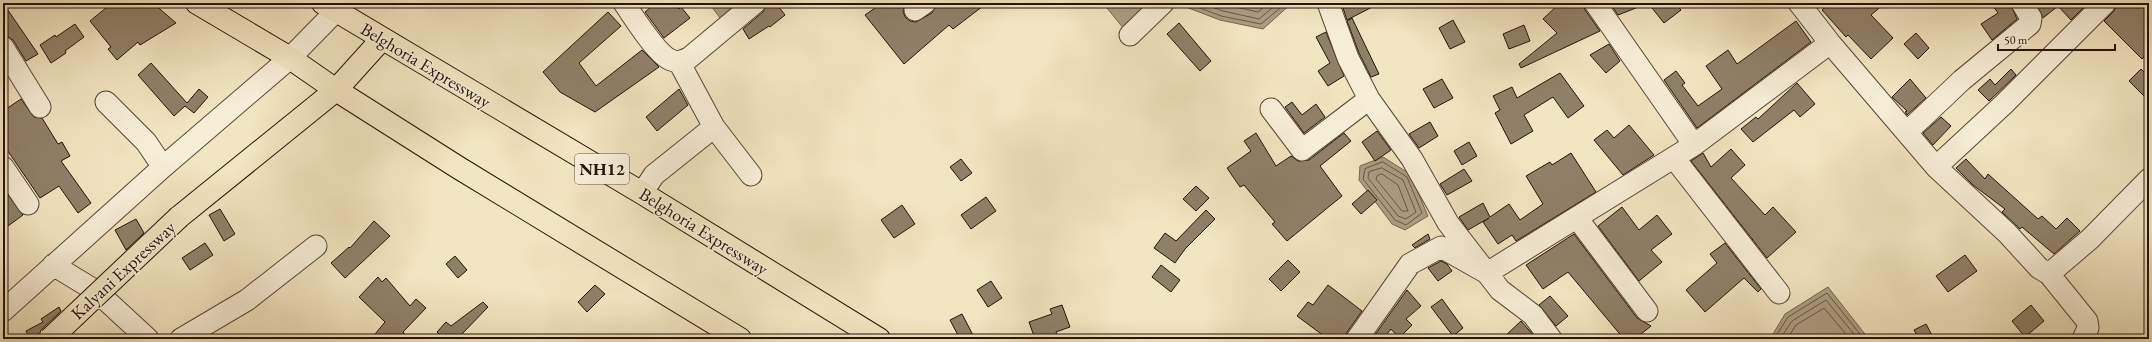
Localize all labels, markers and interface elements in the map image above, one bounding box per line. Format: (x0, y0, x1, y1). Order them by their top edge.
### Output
street label: Belghoria Expressway (357, 17, 495, 113)
scale bar (1998, 26, 2115, 52)
text: 50 m (2004, 32, 2028, 48)
road number: NH12 (575, 154, 629, 184)
street label: Belghoria Expressway (635, 182, 773, 280)
street label: Kalyani Expressway (66, 216, 180, 324)

